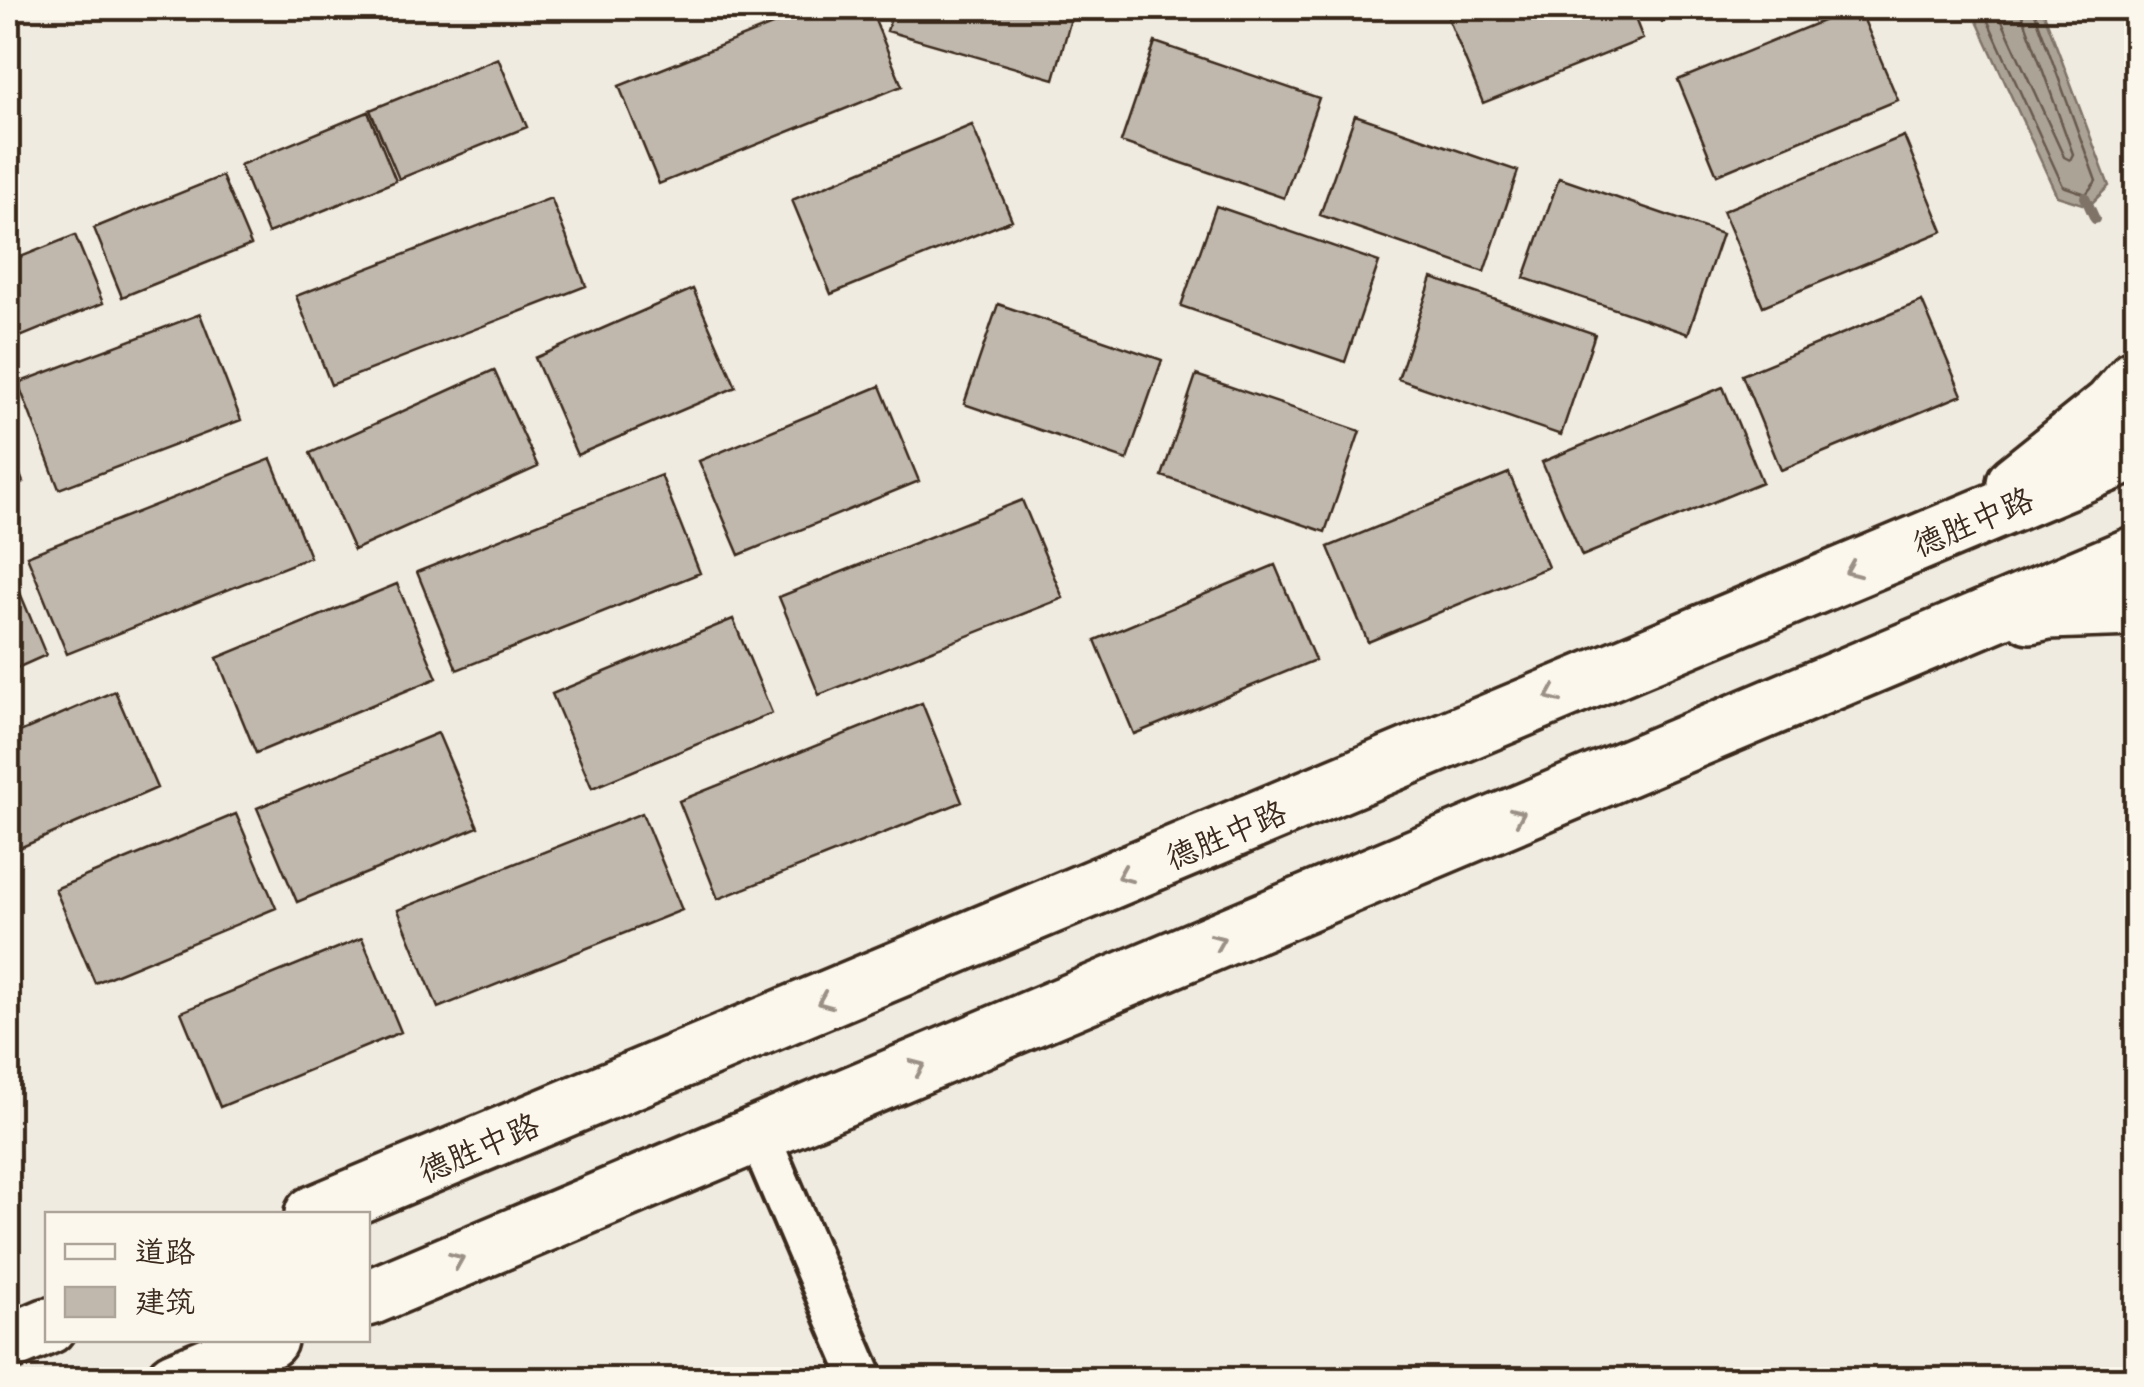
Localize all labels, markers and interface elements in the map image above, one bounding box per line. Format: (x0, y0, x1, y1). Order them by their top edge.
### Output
street label: 德胜中路 (1904, 473, 2040, 567)
one-way arrow (1845, 558, 1863, 578)
one-way arrow (1545, 684, 1563, 704)
street label: 德胜中路 (1157, 786, 1293, 880)
one-way arrow (1508, 807, 1526, 827)
one-way arrow (1116, 863, 1134, 883)
one-way arrow (1208, 933, 1226, 953)
one-way arrow (816, 989, 834, 1009)
one-way arrow (908, 1059, 926, 1079)
street label: 德胜中路 (410, 1099, 546, 1193)
legend (45, 1212, 370, 1342)
text: 道路 (135, 1227, 195, 1272)
one-way arrow (448, 1252, 465, 1272)
text: 建筑 (135, 1277, 195, 1322)

